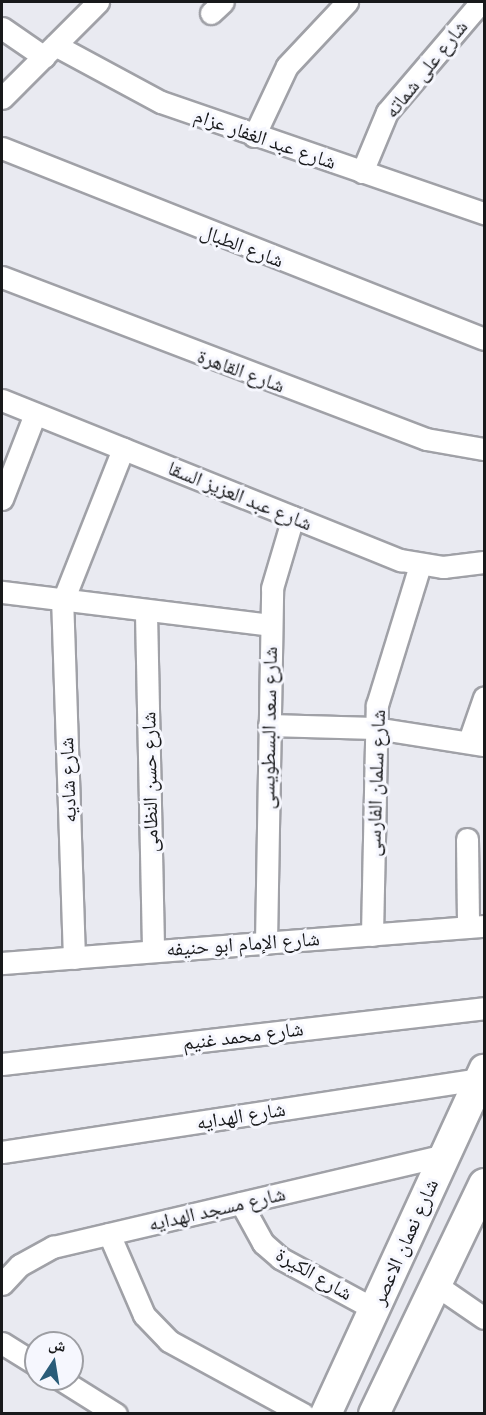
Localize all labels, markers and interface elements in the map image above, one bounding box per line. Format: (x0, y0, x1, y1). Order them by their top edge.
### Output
street label: شارع على شماته (379, 15, 473, 123)
street label: شارع عبد الغفار عزام (191, 103, 339, 175)
street label: شارع الطبال (197, 219, 287, 273)
street label: شارع القاهرة (194, 344, 288, 398)
street label: شارع عبد العزيز السقا (164, 456, 316, 536)
street label: شارع سعد البسطويسى (256, 647, 282, 809)
street label: شارع سلمان الفارسى (361, 709, 391, 857)
street label: شارع حسن النظامى (137, 711, 163, 853)
street label: شارع شاديه (55, 737, 81, 823)
street label: شارع الإمام ابو حنيفه (165, 927, 321, 961)
street label: شارع محمد غنيم (181, 1017, 305, 1055)
street label: شارع الهدايه (195, 1097, 287, 1135)
street label: شارع نعمان الاعصر (366, 1175, 444, 1309)
street label: شارع مسجد الهدايه (146, 1182, 288, 1236)
street label: شارع الكيرة (271, 1242, 357, 1306)
north arrow (24, 1331, 84, 1391)
text: ش (47, 1334, 68, 1356)

